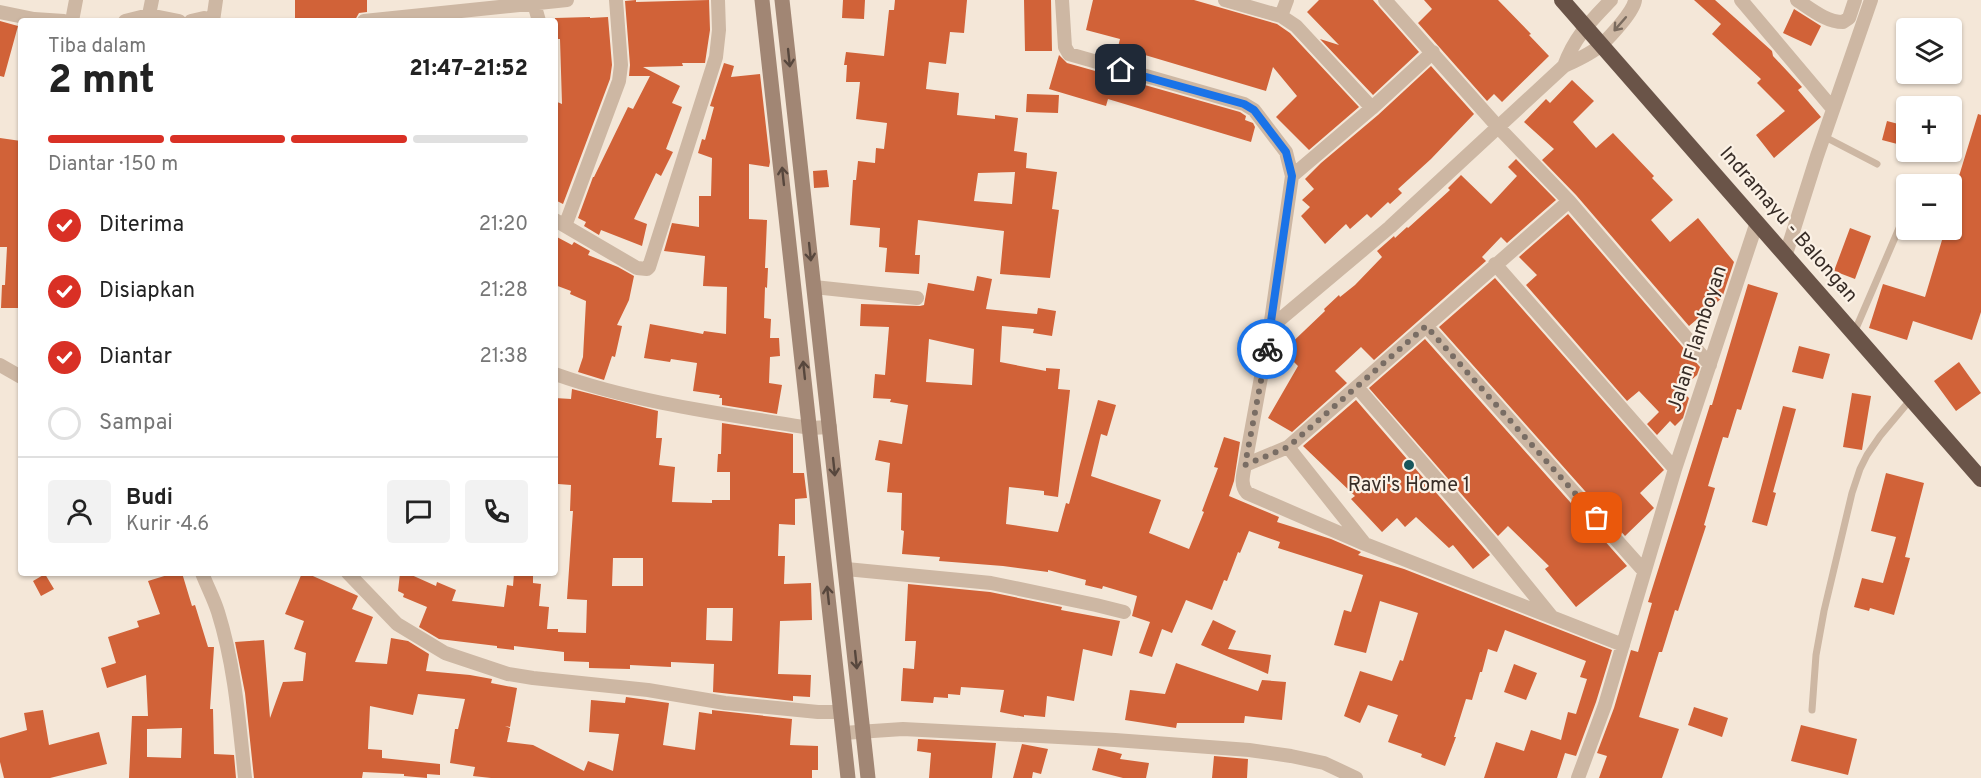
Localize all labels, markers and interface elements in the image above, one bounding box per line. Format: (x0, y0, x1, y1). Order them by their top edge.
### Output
one-way arrow (1613, 16, 1627, 31)
map controls (1896, 18, 1962, 240)
button: layers (1896, 18, 1962, 84)
text: Tiba dalam (48, 34, 146, 60)
pin (1095, 44, 1146, 95)
one-way arrow (783, 48, 794, 68)
icon: home (1104, 53, 1137, 86)
text: 21:47–21:52 (409, 56, 528, 83)
text: 2 mnt (48, 58, 155, 107)
button: + (1896, 96, 1962, 162)
street label: Indramayu - Balongan (1713, 142, 1863, 308)
text: Diantar · 150 m (48, 152, 178, 178)
one-way arrow (777, 166, 788, 186)
button: − (1896, 174, 1962, 240)
icon: check (48, 209, 81, 242)
text: Diterima (99, 212, 184, 239)
text: 21:20 (479, 212, 528, 238)
one-way arrow (805, 241, 816, 261)
street label: Jalan Flamboyan (1662, 262, 1734, 416)
icon: check (48, 275, 81, 308)
text: Disiapkan (99, 278, 195, 305)
text: 21:28 (479, 278, 528, 304)
courier (1237, 319, 1297, 379)
icon: bike (1251, 333, 1284, 366)
icon: check (48, 341, 81, 374)
text: Diantar (99, 344, 172, 371)
text: 21:38 (480, 344, 528, 370)
one-way arrow (798, 360, 809, 380)
text: Sampai (99, 410, 173, 437)
one-way arrow (829, 456, 840, 476)
marker: Ravi's Home 1 (1402, 458, 1416, 472)
place label: Ravi's Home 1 (1348, 473, 1470, 499)
button: person (48, 480, 111, 543)
button: chat (387, 480, 450, 543)
button: phone (465, 480, 528, 543)
text: Budi (126, 485, 173, 512)
pin (1571, 492, 1622, 543)
icon: bag (1580, 501, 1613, 534)
text: Kurir · 4.6 (126, 512, 209, 538)
one-way arrow (822, 585, 833, 605)
one-way arrow (850, 650, 861, 670)

